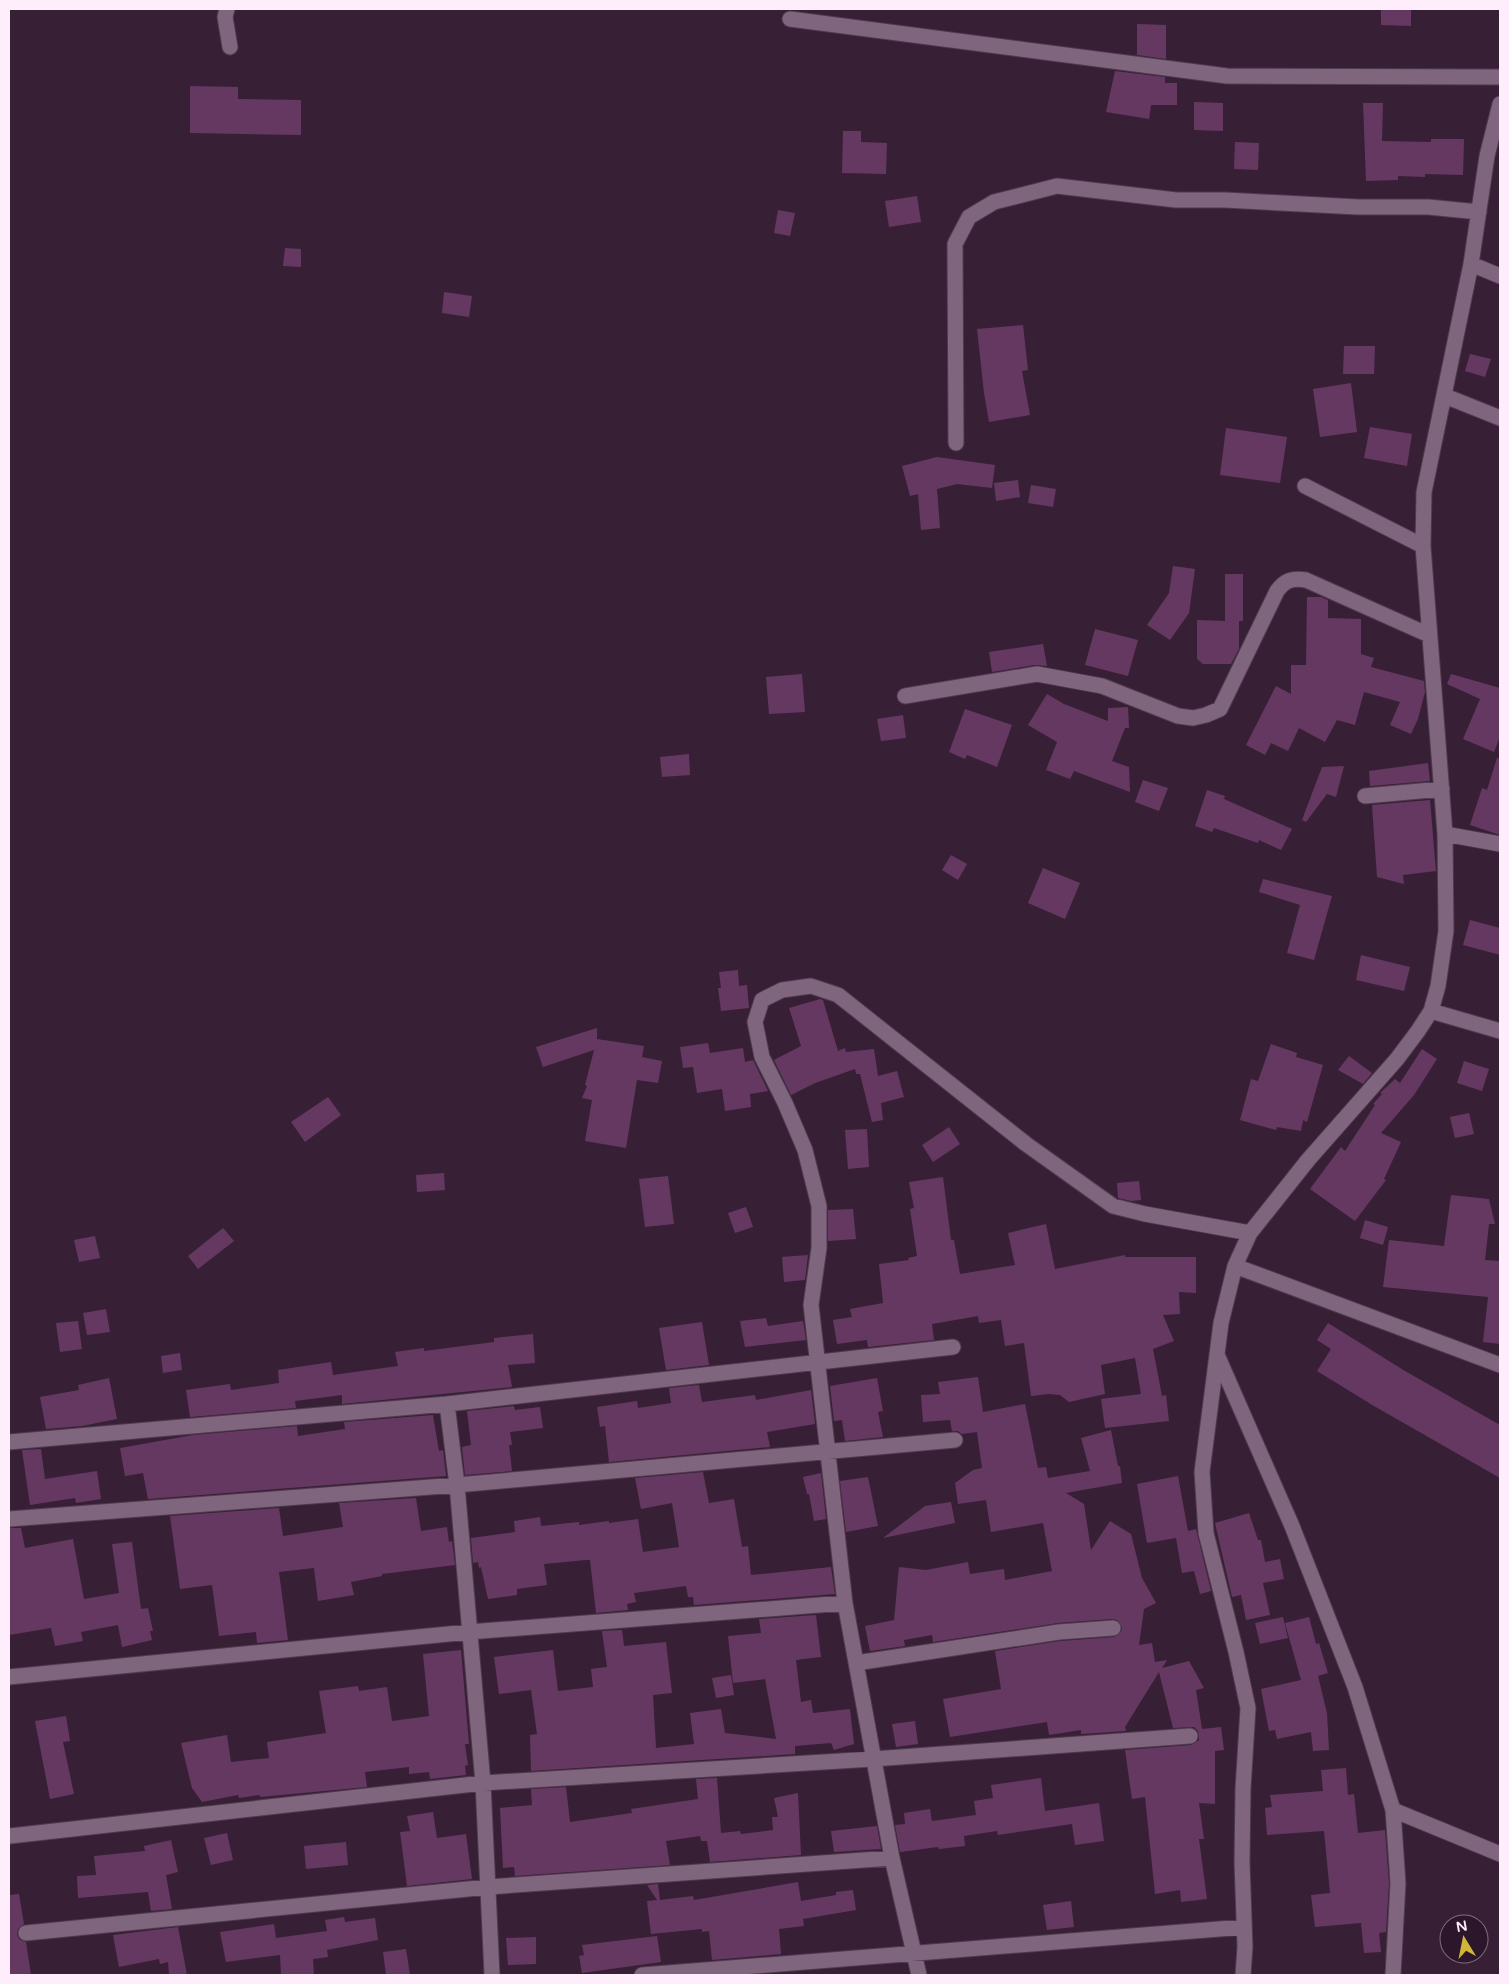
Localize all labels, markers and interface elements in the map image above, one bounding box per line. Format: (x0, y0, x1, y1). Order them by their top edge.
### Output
north arrow (1439, 1914, 1489, 1964)
text: N (1455, 1917, 1469, 1936)

